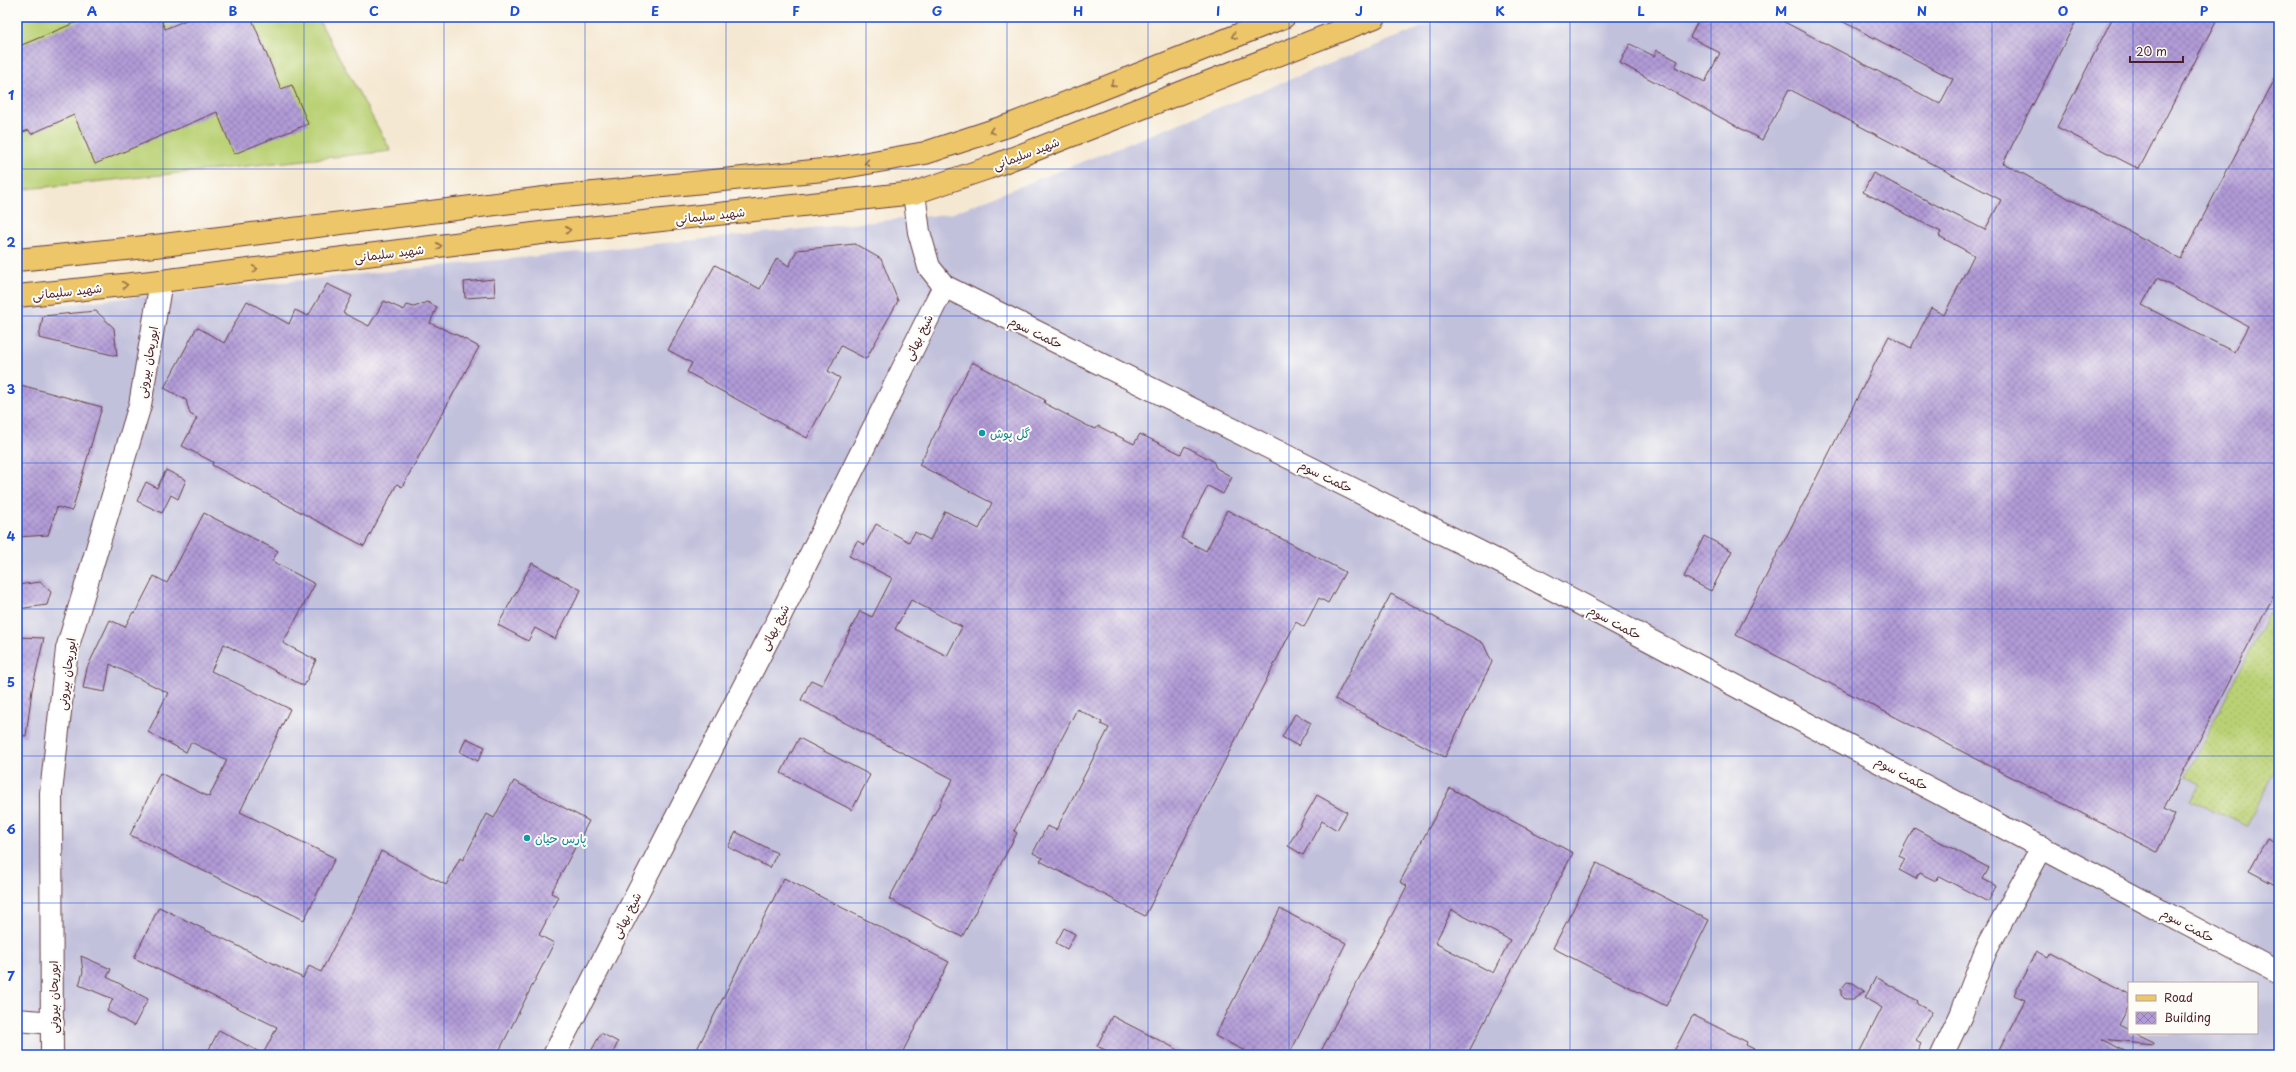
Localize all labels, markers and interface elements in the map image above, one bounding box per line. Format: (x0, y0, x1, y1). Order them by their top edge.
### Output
text: A (87, 1, 97, 20)
text: B (229, 1, 238, 20)
text: C (369, 1, 379, 20)
text: D (510, 1, 520, 20)
text: E (651, 1, 659, 20)
text: F (792, 1, 800, 20)
text: G (932, 1, 942, 20)
text: H (1073, 1, 1083, 20)
text: I (1216, 1, 1220, 20)
text: J (1355, 1, 1363, 20)
text: K (1495, 1, 1505, 20)
text: L (1637, 1, 1645, 20)
text: M (1775, 1, 1787, 20)
text: N (1917, 1, 1927, 20)
text: O (2058, 1, 2068, 20)
text: P (2200, 1, 2209, 20)
one-way arrow (1231, 32, 1238, 40)
scale bar (2130, 38, 2183, 64)
text: 20 m (2136, 42, 2167, 60)
one-way arrow (1110, 79, 1118, 87)
text: 1 (8, 85, 14, 104)
one-way arrow (989, 126, 996, 134)
street label: شهید سلیمانی (990, 132, 1062, 174)
one-way arrow (863, 158, 870, 167)
street label: شهید سلیمانی (674, 202, 746, 228)
one-way arrow (565, 226, 571, 235)
text: 2 (6, 232, 16, 251)
street label: شهید سلیمانی (353, 240, 425, 266)
one-way arrow (436, 242, 442, 251)
one-way arrow (251, 265, 258, 274)
street label: شهید سلیمانی (31, 278, 103, 304)
one-way arrow (122, 281, 128, 290)
street label: شیخ بهائی (899, 311, 938, 364)
street label: حکمت سوم (1006, 311, 1066, 354)
street label: ابوریحان بیرونی (132, 325, 162, 399)
text: 3 (7, 379, 16, 398)
place label: گل پوش (990, 424, 1030, 442)
marker: گل پوش (977, 428, 987, 438)
street label: حکمت سوم (1296, 455, 1356, 498)
text: 4 (7, 526, 16, 545)
street label: حکمت سوم (1585, 600, 1645, 644)
street label: شیخ بهائی (755, 601, 794, 654)
street label: ابوریحان بیرونی (52, 637, 80, 711)
text: 5 (7, 672, 15, 691)
street label: حکمت سوم (1872, 751, 1932, 795)
text: 6 (6, 819, 16, 838)
place label: پارس حیان (535, 829, 587, 847)
marker: پارس حیان (522, 833, 532, 843)
street label: شیخ بهائی (607, 889, 646, 942)
street label: حکمت سوم (2158, 903, 2218, 947)
street label: ابوریحان بیرونی (44, 961, 62, 1033)
text: 7 (7, 966, 15, 985)
legend (2128, 982, 2258, 1034)
text: Road (2164, 988, 2193, 1006)
text: Building (2164, 1008, 2211, 1026)

